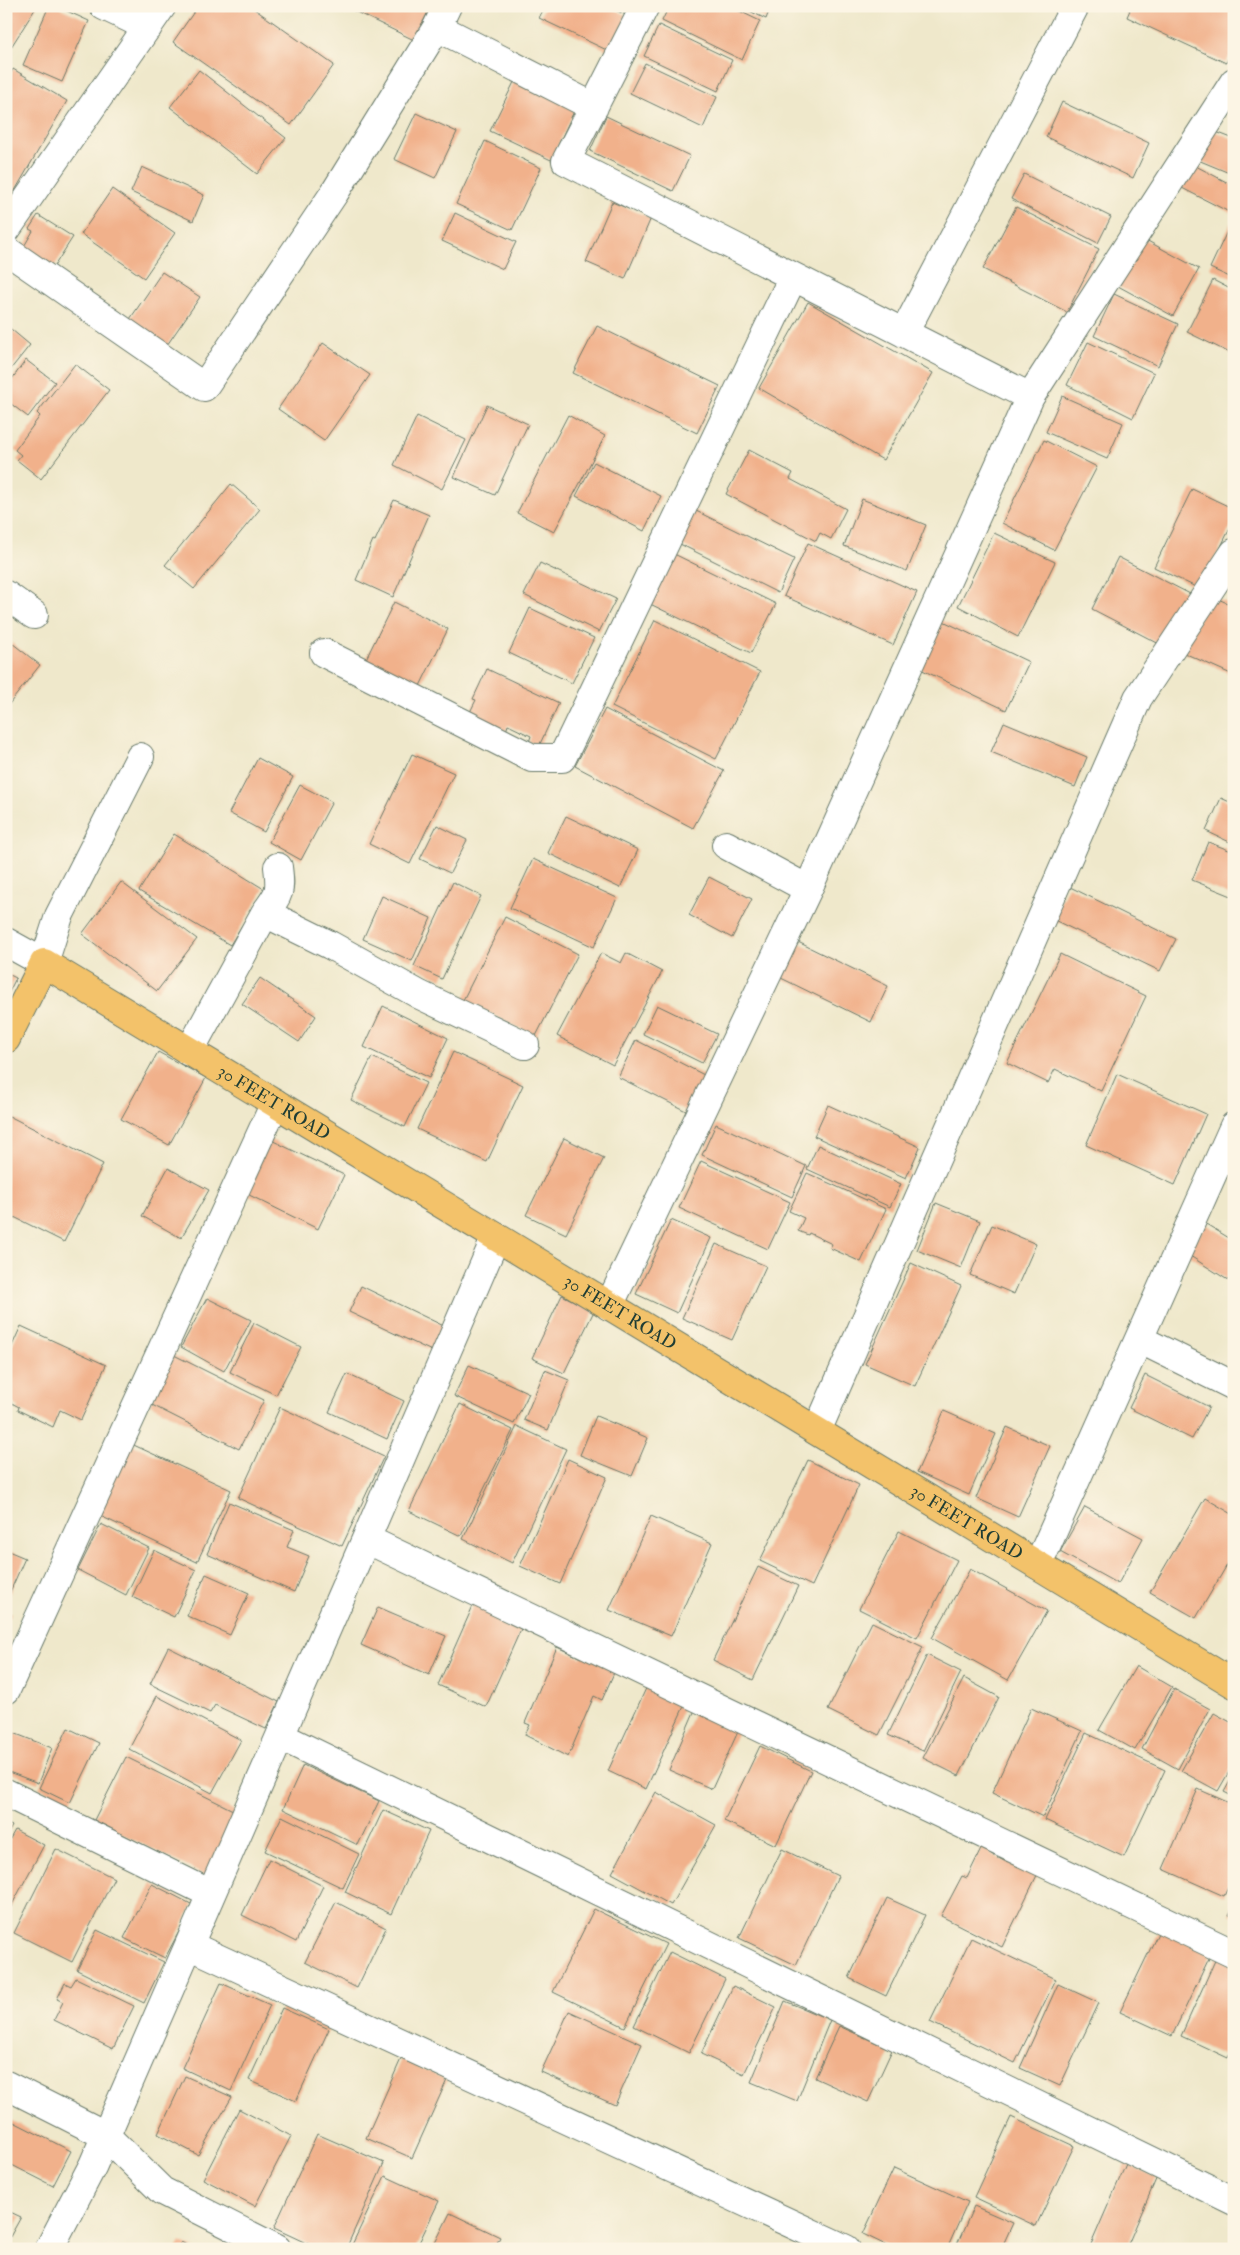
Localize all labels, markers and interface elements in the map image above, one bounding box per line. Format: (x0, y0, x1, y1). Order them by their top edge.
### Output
street label: 30 FEET ROAD (213, 1060, 334, 1146)
street label: 30 FEET ROAD (560, 1270, 681, 1356)
street label: 30 FEET ROAD (906, 1480, 1027, 1565)

